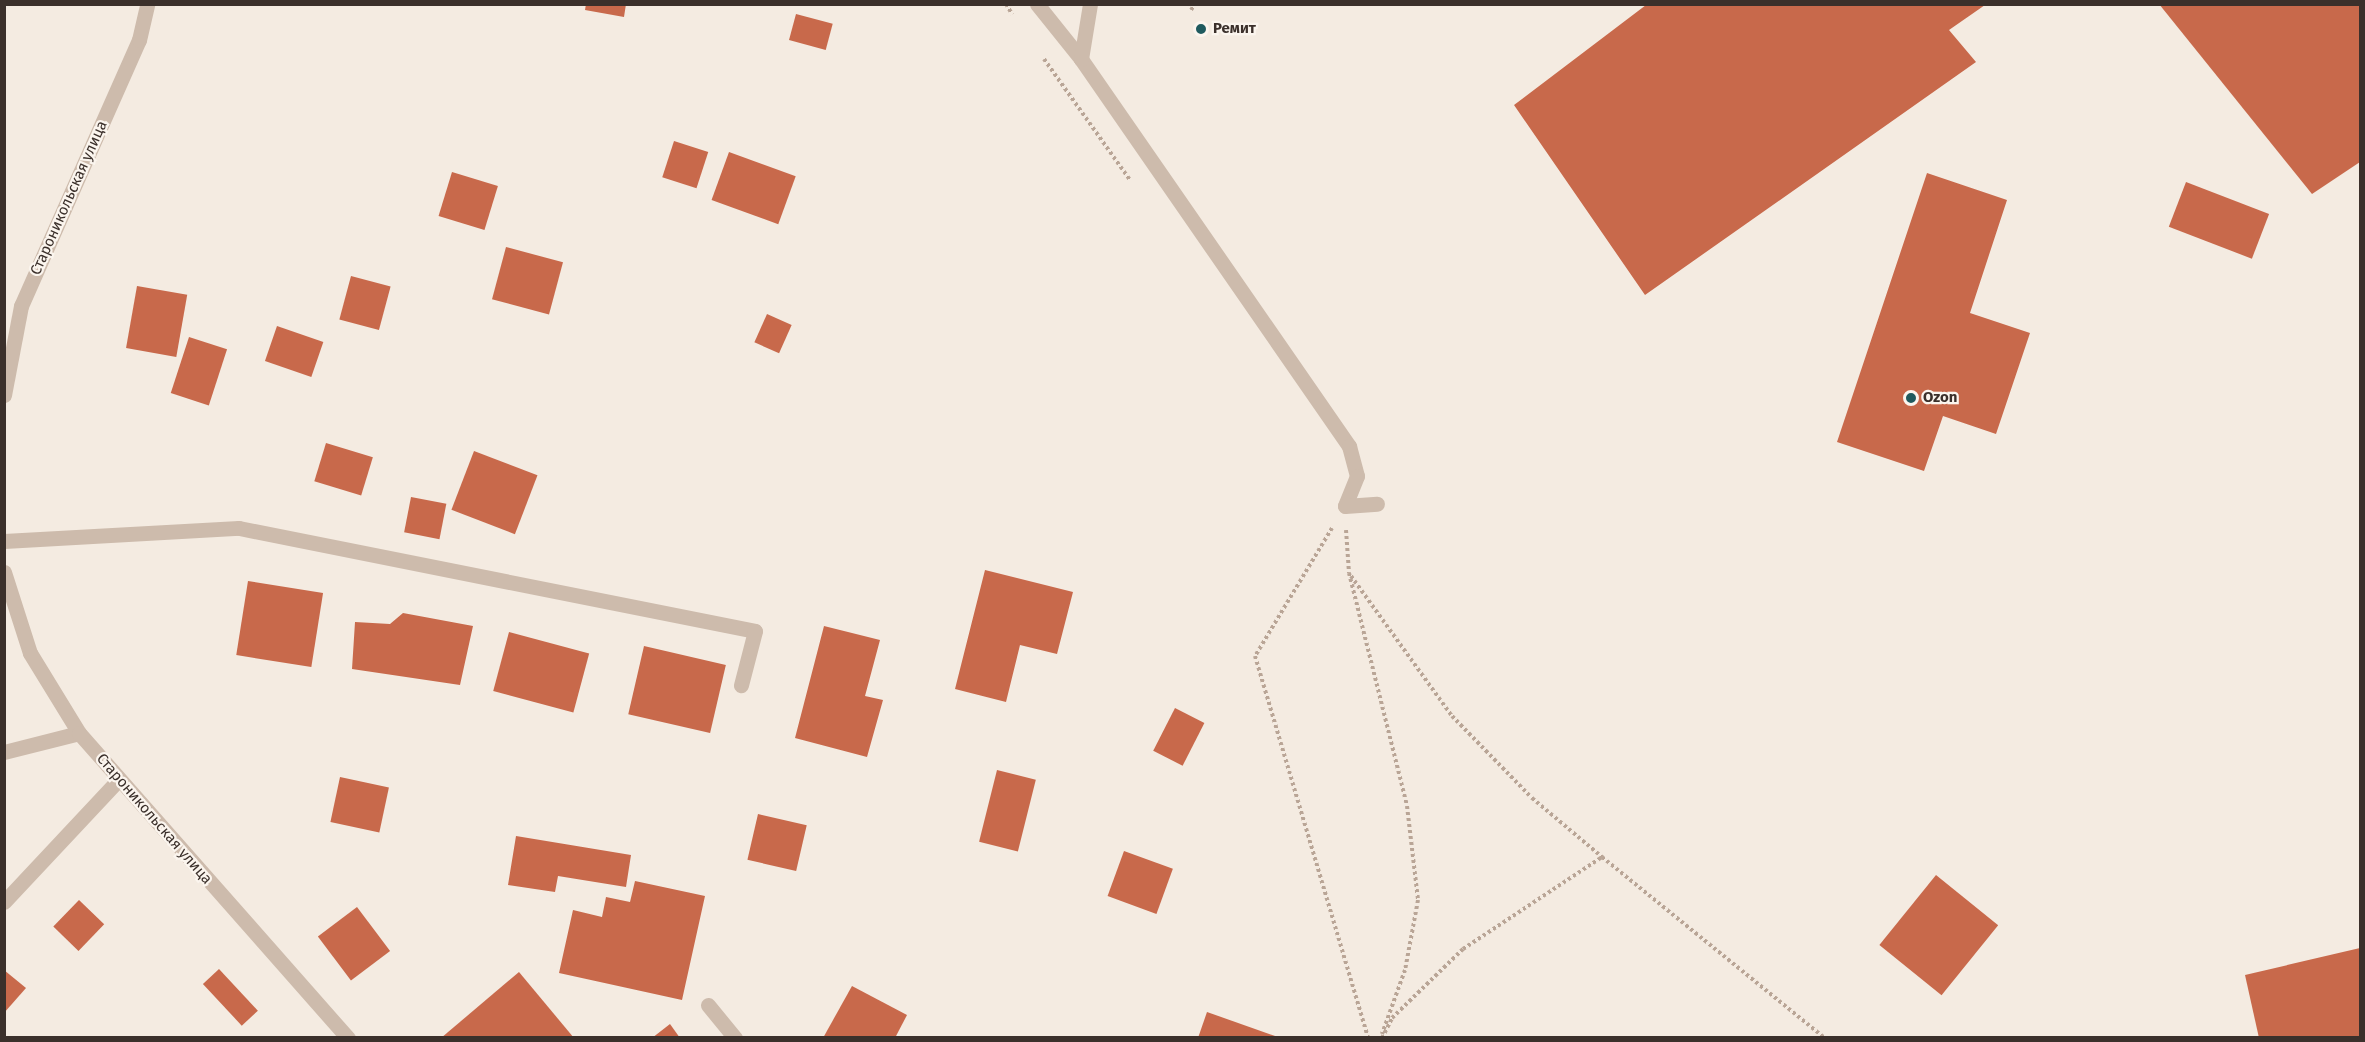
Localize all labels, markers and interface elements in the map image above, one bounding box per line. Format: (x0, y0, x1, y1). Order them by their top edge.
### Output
place label: Ремит (1213, 20, 1256, 38)
marker: Ремит (1194, 22, 1208, 36)
street label: Староникольская улица (27, 118, 111, 278)
place label: Ozon (1923, 389, 1957, 407)
marker: Ozon (1904, 391, 1918, 405)
street label: Староникольская улица (92, 750, 216, 888)

